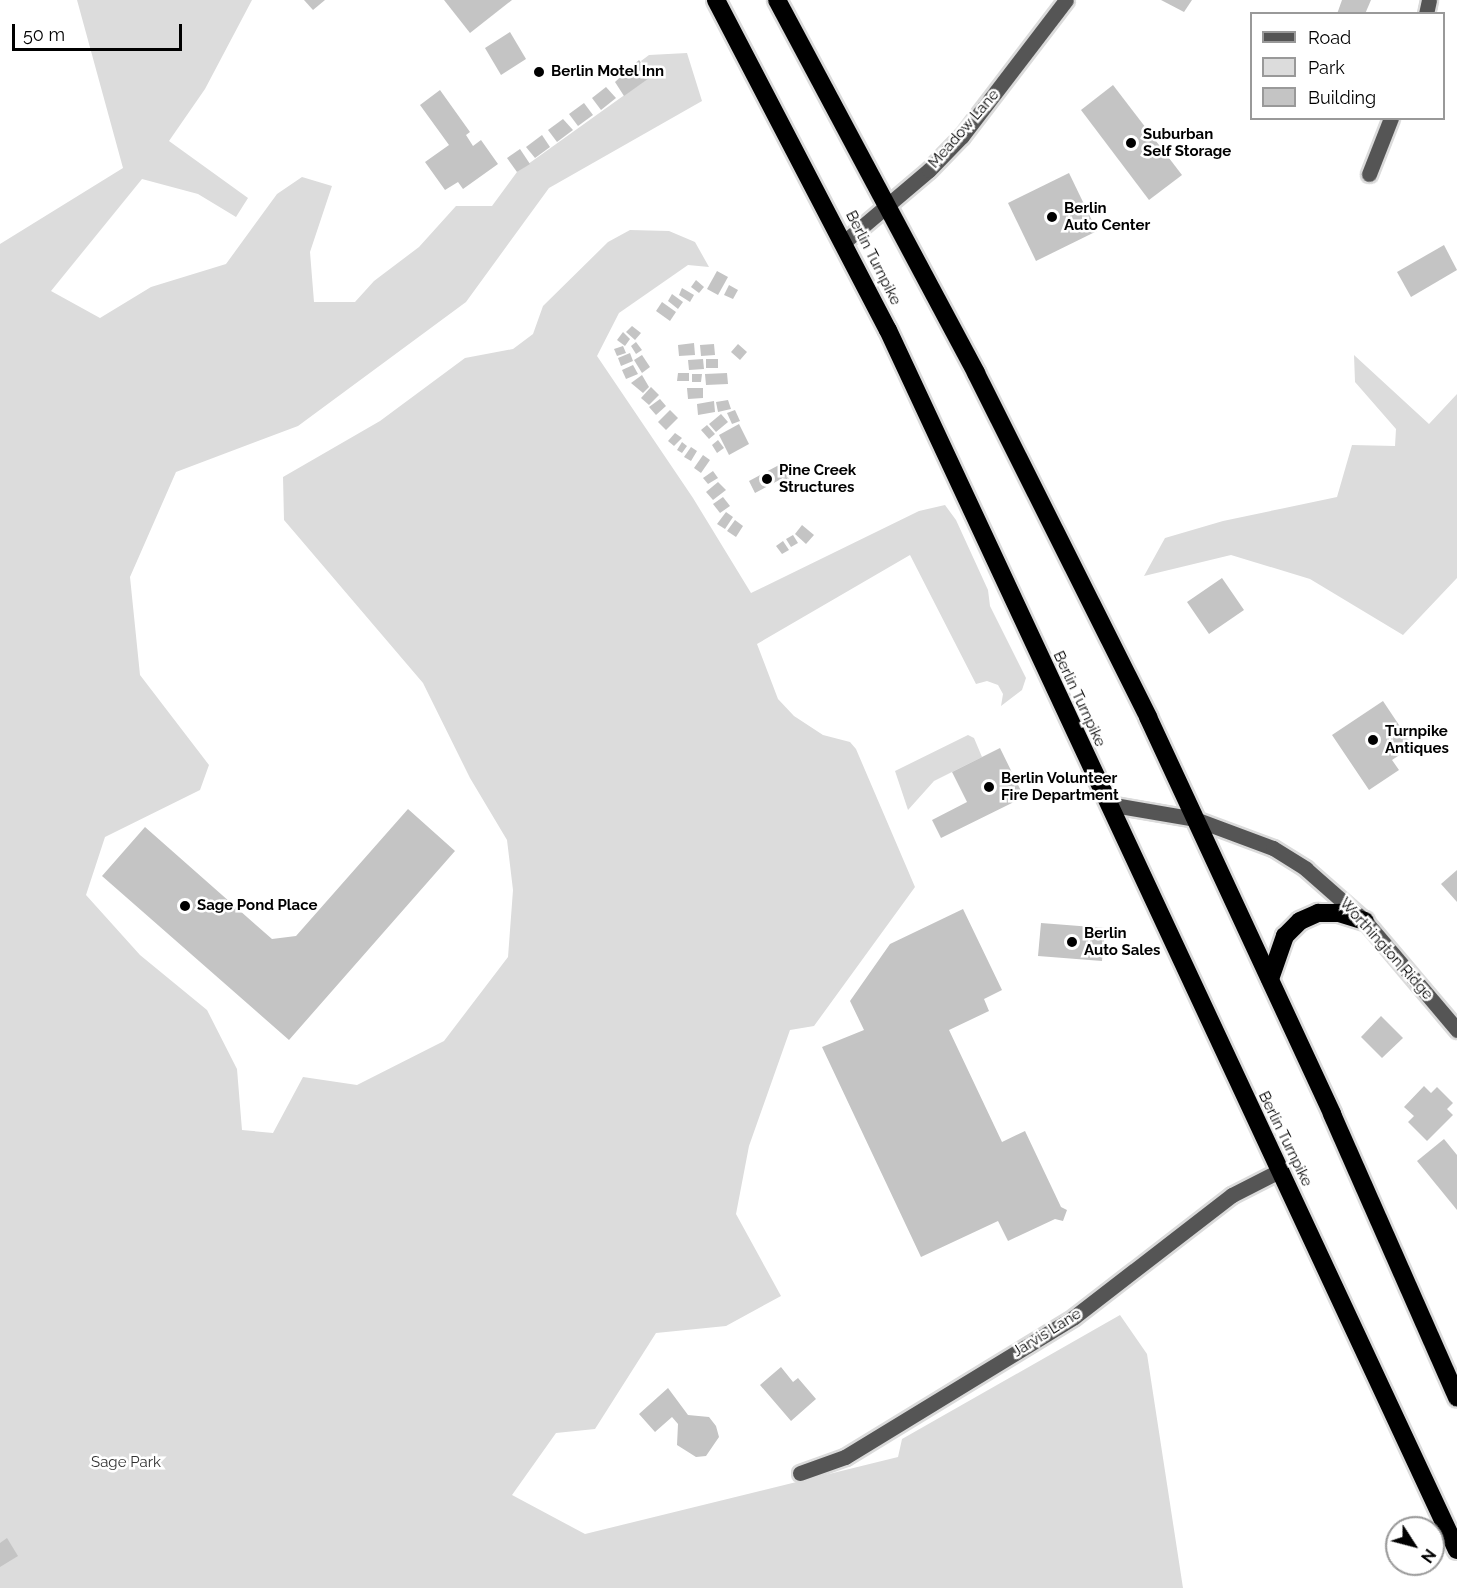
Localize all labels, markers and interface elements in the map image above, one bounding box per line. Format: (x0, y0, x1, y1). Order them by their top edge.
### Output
scale bar (15, 12, 184, 50)
legend (1250, 12, 1445, 120)
text: 50 m (23, 24, 65, 45)
text: Road (1308, 27, 1351, 48)
text: Park (1308, 57, 1345, 78)
place label: Berlin Motel Inn (551, 63, 664, 81)
marker: Berlin Motel Inn (532, 65, 546, 79)
street label: Meadow Lane (925, 86, 1003, 172)
text: Building (1308, 87, 1376, 108)
place label: Suburban Self Storage (1143, 125, 1232, 160)
marker: Suburban Self Storage (1124, 136, 1138, 150)
place label: Berlin Auto Center (1064, 199, 1150, 234)
street label: Berlin Turnpike (841, 208, 905, 308)
marker: Berlin Auto Center (1045, 210, 1059, 224)
place label: Pine Creek Structures (779, 461, 856, 496)
marker: Pine Creek Structures (760, 472, 774, 486)
street label: Berlin Turnpike (1049, 648, 1109, 750)
place label: Turnpike Antiques (1385, 722, 1449, 757)
marker: Turnpike Antiques (1366, 733, 1380, 747)
place label: Berlin Volunteer Fire Department (1001, 769, 1119, 804)
marker: Berlin Volunteer Fire Department (982, 780, 996, 794)
street label: Worthington Ridge (1336, 894, 1436, 1004)
place label: Sage Pond Place (197, 897, 318, 915)
marker: Sage Pond Place (178, 899, 192, 913)
place label: Berlin Auto Sales (1084, 924, 1160, 959)
marker: Berlin Auto Sales (1065, 935, 1079, 949)
street label: Berlin Turnpike (1254, 1088, 1316, 1190)
street label: Jarvis Lane (1009, 1305, 1085, 1361)
park label: Sage Park (91, 1454, 161, 1472)
north arrow (1385, 1516, 1445, 1576)
text: N (1417, 1545, 1440, 1566)

